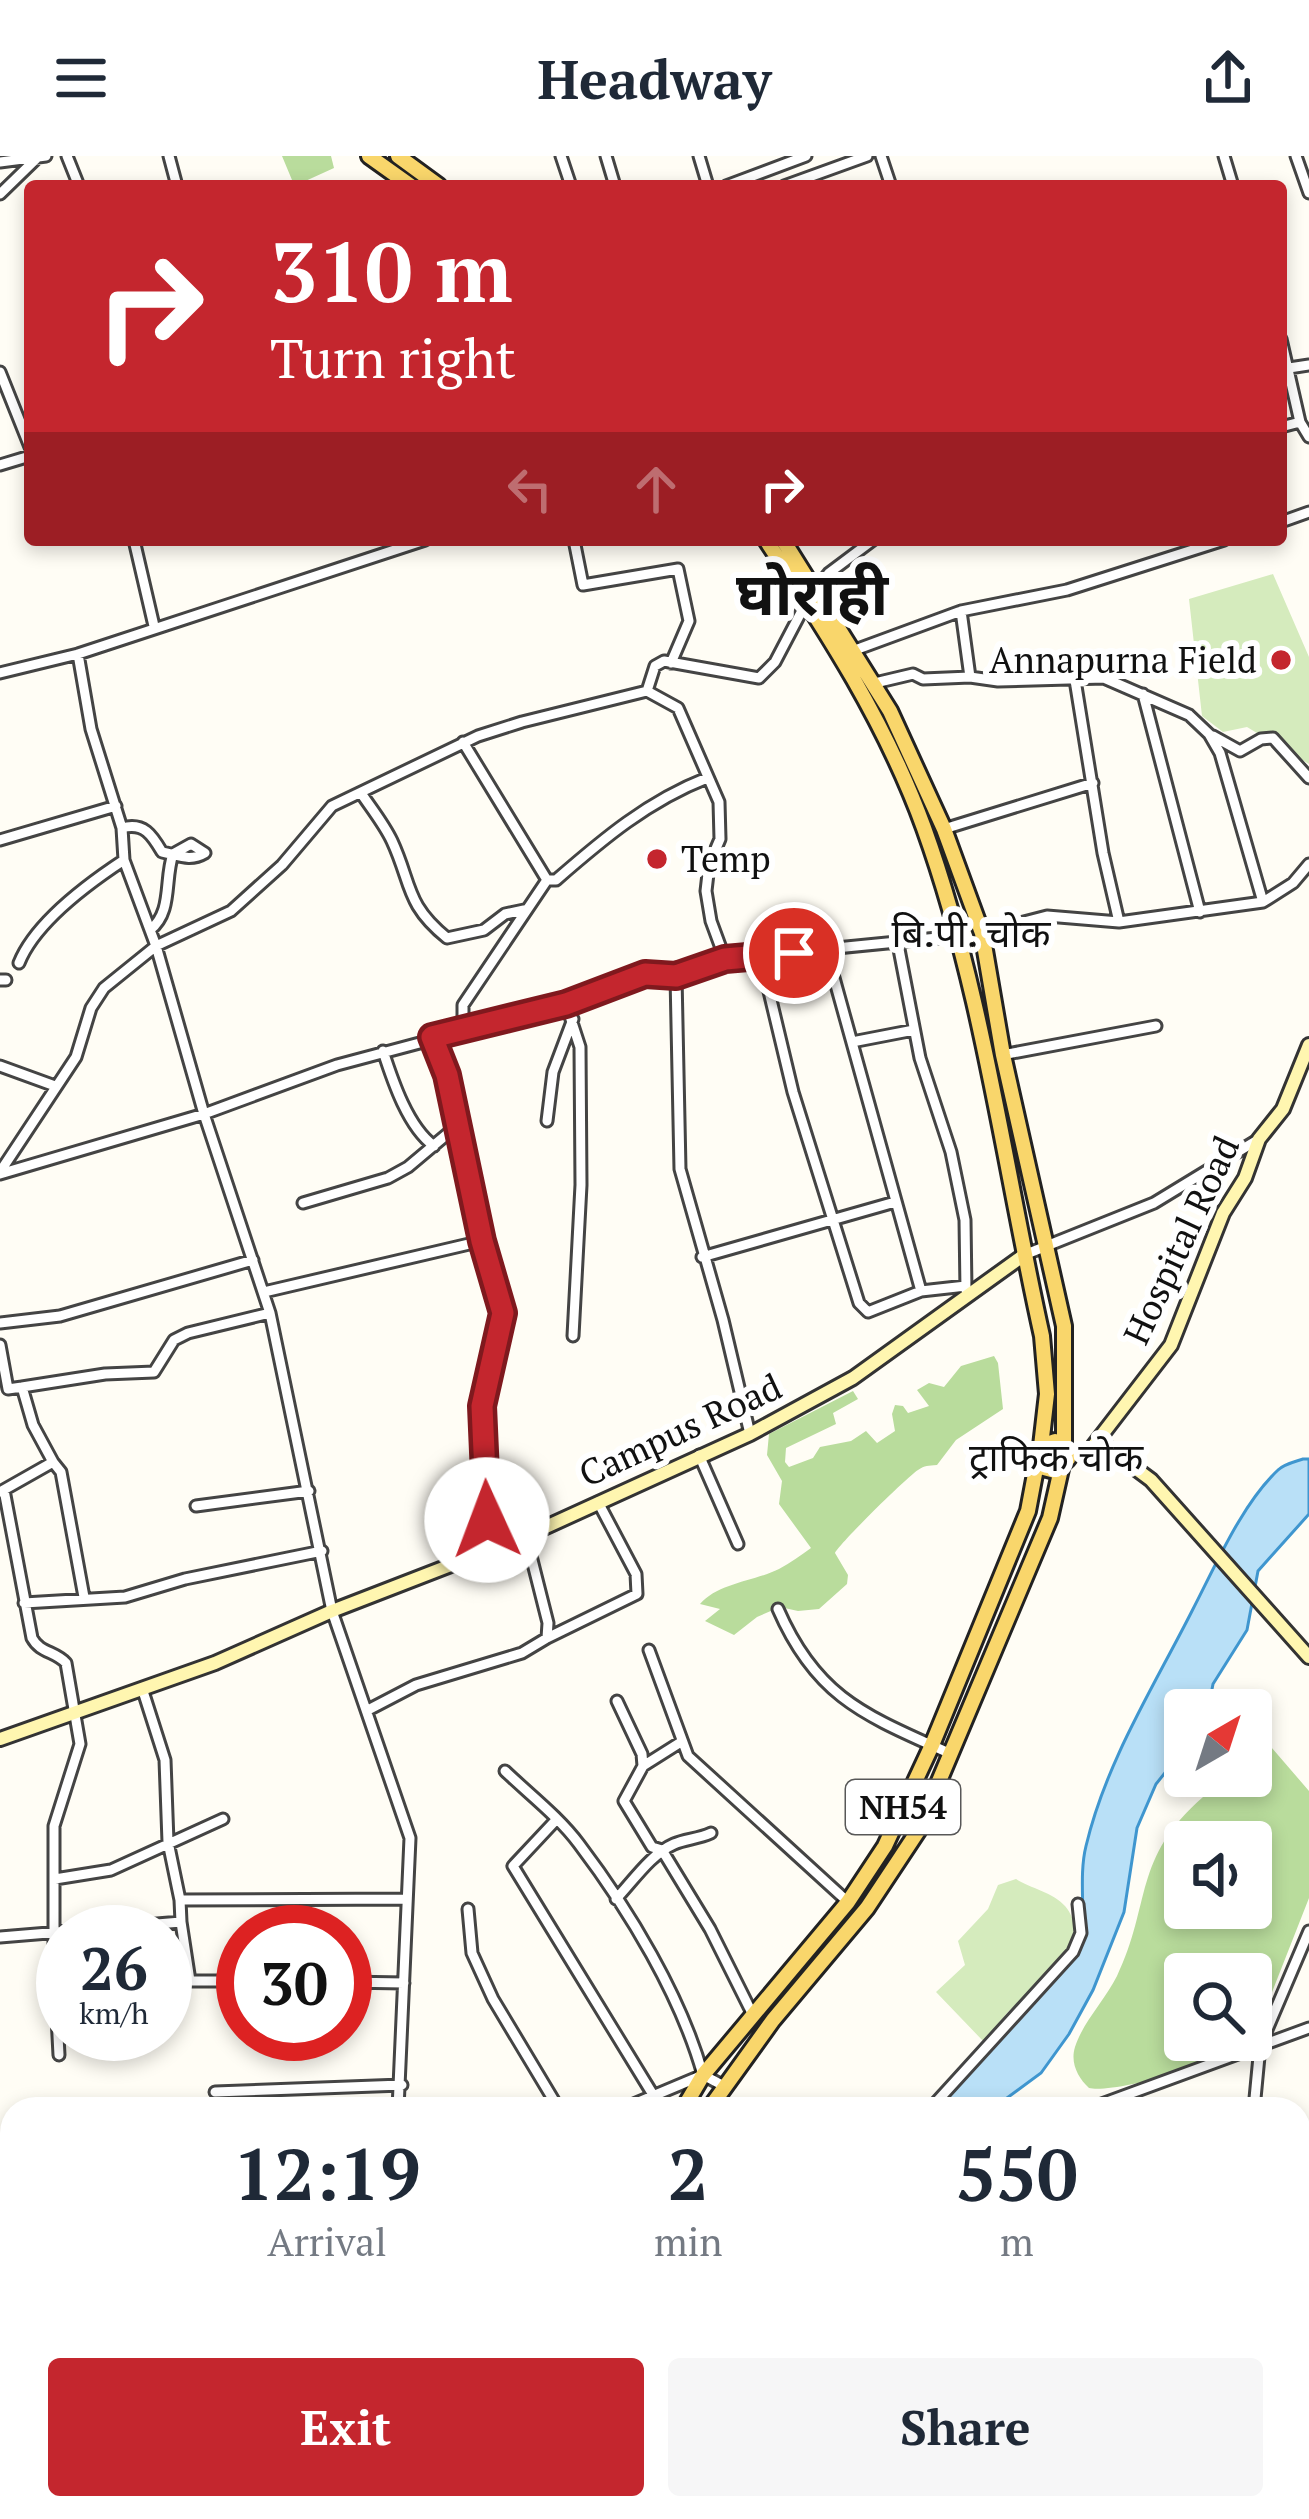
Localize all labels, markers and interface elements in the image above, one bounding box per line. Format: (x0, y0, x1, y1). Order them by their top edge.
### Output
text: Headway (538, 43, 771, 114)
icon: menu (48, 45, 114, 111)
icon: share (1195, 45, 1261, 111)
text: 310 m (270, 215, 513, 326)
icon: right (72, 228, 228, 384)
text: Turn right (270, 322, 516, 393)
icon: left (497, 456, 563, 522)
icon: ahead (623, 456, 689, 522)
icon: right (749, 456, 815, 522)
district label: घोराही (736, 553, 889, 632)
place label: Annapurna Field (989, 636, 1257, 683)
marker: Annapurna Field (1268, 647, 1294, 673)
place label: Temp (681, 835, 771, 882)
marker: Temp (644, 846, 670, 872)
pin (743, 902, 845, 1004)
district label: बि.पी. चोक (891, 906, 1052, 958)
icon: arrive (761, 920, 827, 986)
street label: Hospital Road (1112, 1128, 1249, 1351)
street label: Campus Road (571, 1362, 789, 1497)
district label: ट्राफिक चोक (969, 1430, 1144, 1482)
position arrow (424, 1457, 550, 1583)
north arrow (1164, 1689, 1272, 1797)
map controls (1164, 1689, 1272, 2061)
road number: NH54 (846, 1780, 960, 1834)
button: sound (1164, 1821, 1272, 1929)
speed limit sign: 30 (216, 1905, 372, 2061)
text: 26 (80, 1928, 148, 2007)
button: search (1164, 1953, 1272, 2061)
text: km/h (79, 1993, 149, 2033)
text: 12:19 (233, 2125, 421, 2221)
text: 2 (668, 2125, 709, 2221)
text: 550 (956, 2125, 1078, 2221)
text: Arrival (267, 2215, 387, 2267)
text: min (654, 2215, 722, 2267)
text: m (1000, 2215, 1034, 2267)
button: Exit (48, 2358, 644, 2496)
button: Share (668, 2358, 1263, 2496)

